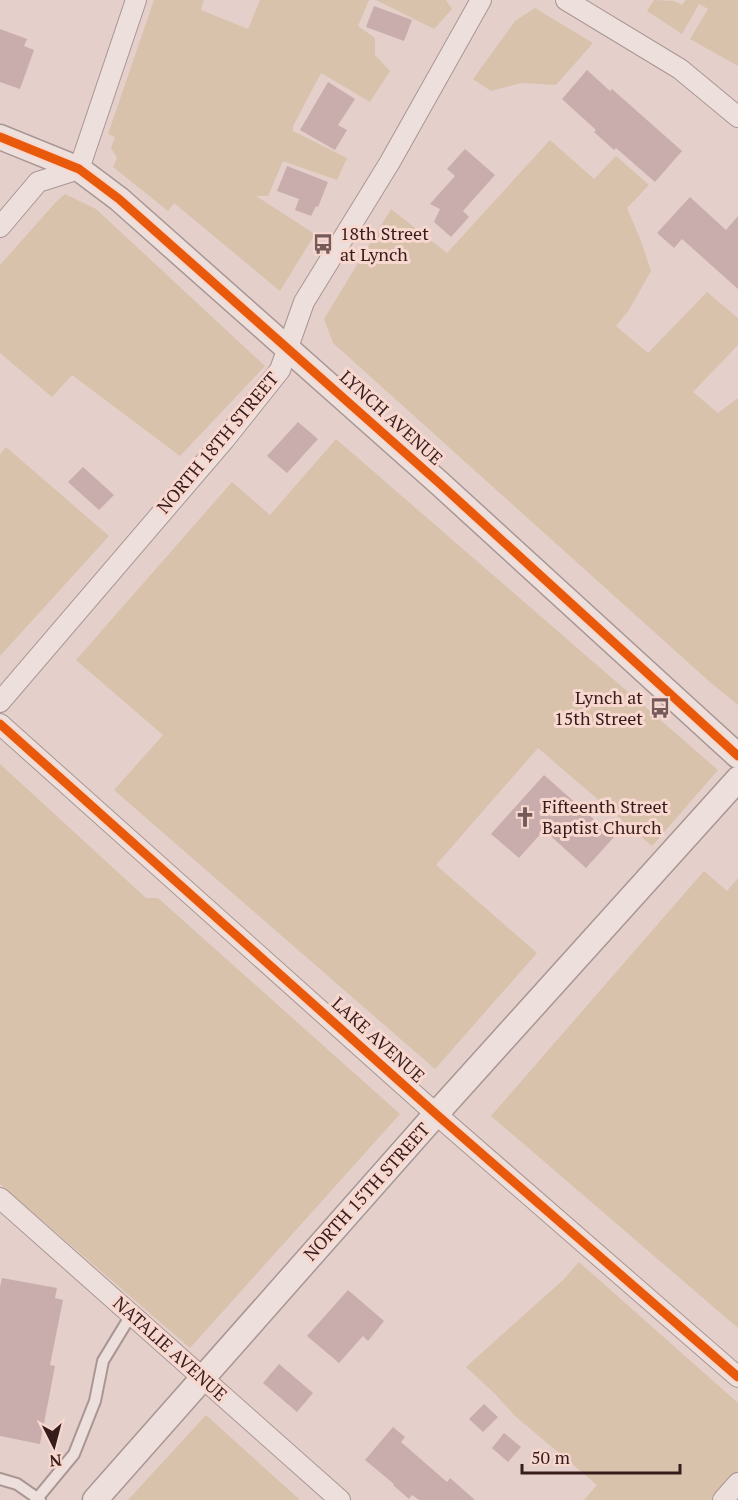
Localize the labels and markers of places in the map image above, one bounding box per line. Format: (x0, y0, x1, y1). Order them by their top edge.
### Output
place label: 18th Street at Lynch (340, 221, 429, 266)
bus stop icon: 18th Street at Lynch (311, 232, 335, 256)
place label: Lynch at 15th Street (554, 685, 643, 730)
bus stop icon: Lynch at 15th Street (648, 696, 672, 720)
place label: Fifteenth Street Baptist Church (542, 794, 669, 839)
church icon: Fifteenth Street Baptist Church (513, 805, 537, 829)

